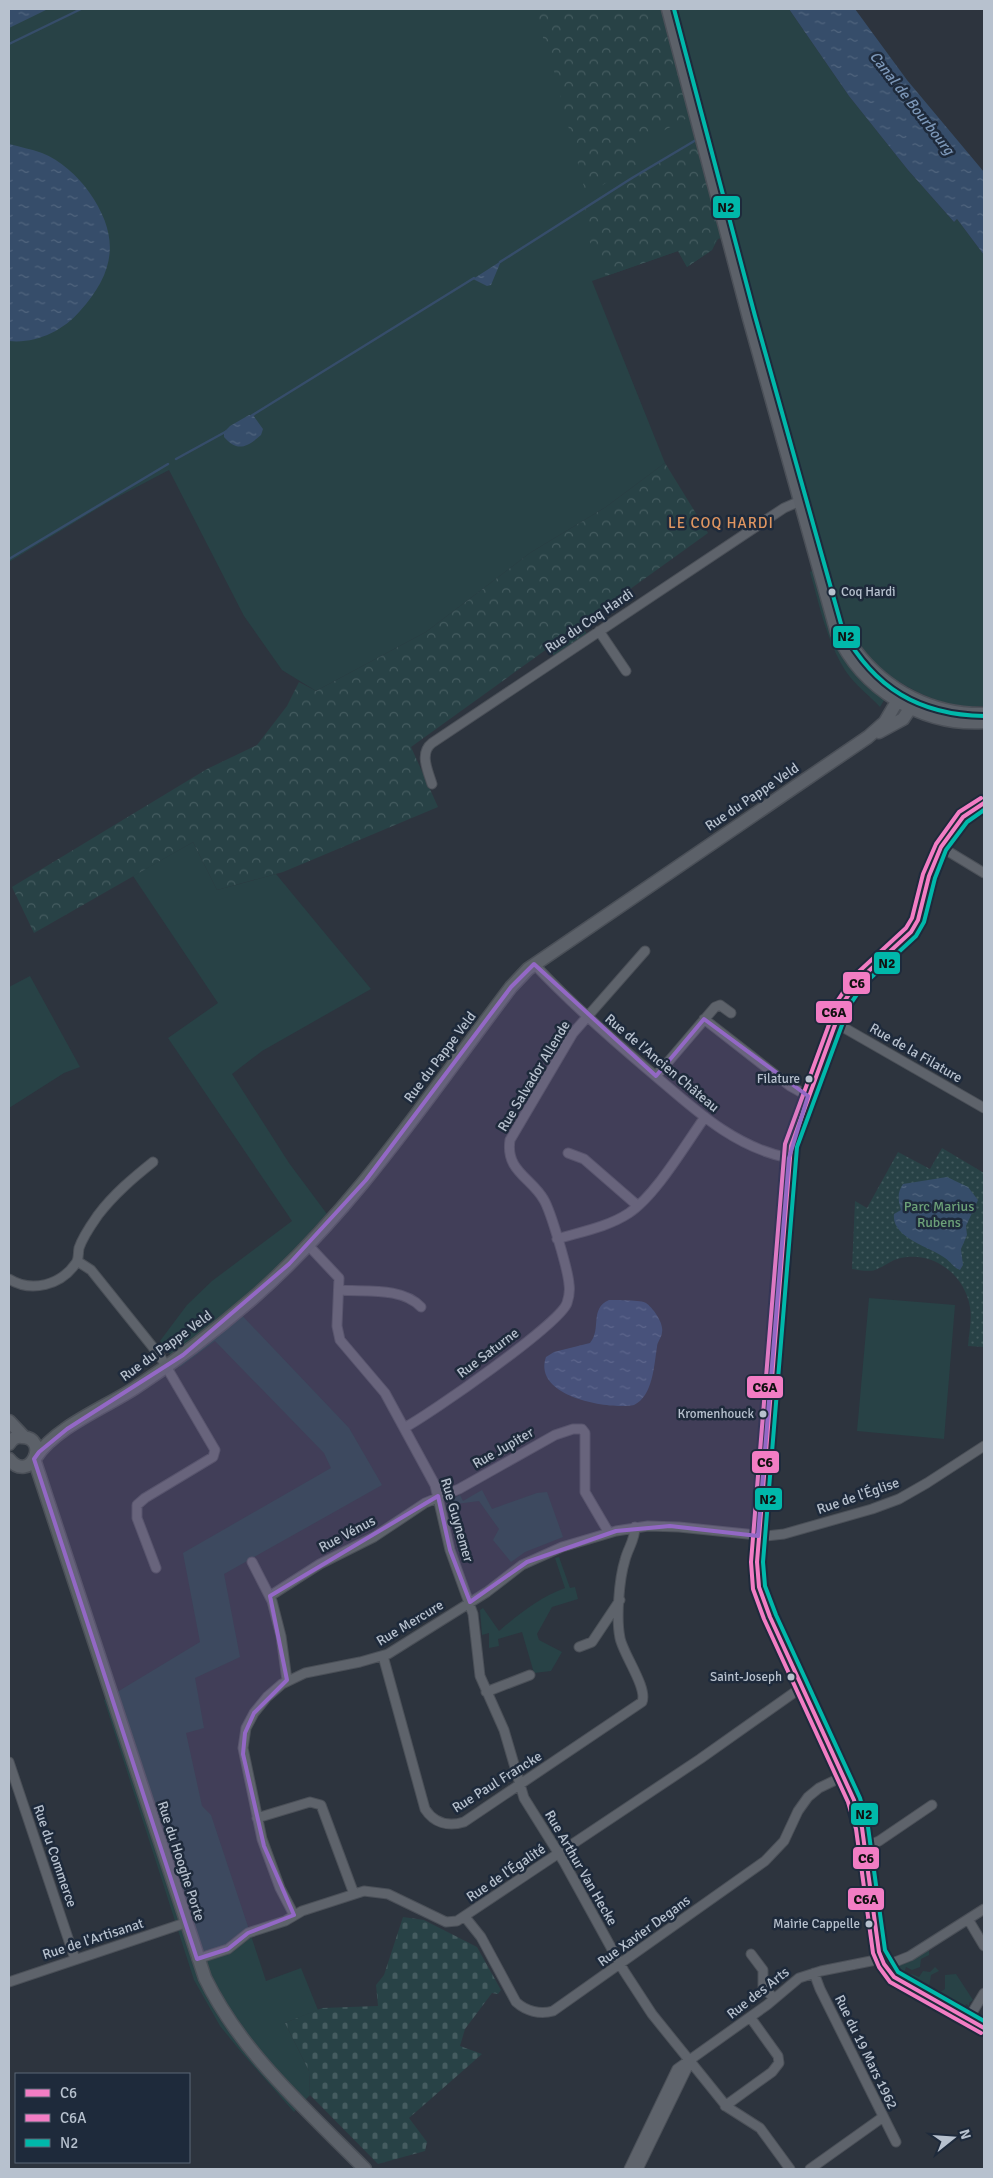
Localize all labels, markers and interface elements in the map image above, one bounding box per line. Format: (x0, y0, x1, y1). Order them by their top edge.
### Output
water label: Canal de Bourbourg (866, 48, 959, 159)
line badge: N2 (712, 195, 741, 219)
text: N2 (717, 199, 735, 216)
district label: LE COQ HARDI (668, 514, 774, 532)
place label: Coq Hardi (841, 584, 896, 600)
street label: Rue du Coq Hardi (542, 585, 636, 657)
marker: Coq Hardi (827, 587, 837, 597)
line badge: N2 (832, 625, 861, 649)
text: N2 (837, 628, 855, 645)
street label: Rue du Pappe Veld (702, 759, 802, 835)
line badge: N2 (873, 951, 901, 975)
text: N2 (878, 955, 896, 972)
line badge: C6 (842, 971, 871, 995)
text: C6 (849, 975, 865, 992)
line badge: C6A (815, 1000, 853, 1024)
text: C6A (821, 1004, 847, 1021)
street label: Rue du Pappe Veld (400, 1008, 480, 1106)
street label: Rue de l'Ancien Château (601, 1010, 723, 1116)
street label: Rue Salvador Allende (494, 1017, 574, 1135)
street label: Rue de la Filature (867, 1020, 965, 1086)
place label: Filature (757, 1071, 800, 1087)
marker: Filature (804, 1074, 814, 1084)
park label: Parc Marius Rubens (904, 1198, 974, 1231)
street label: Rue du Pappe Veld (117, 1307, 215, 1385)
street label: Rue Saturne (454, 1324, 522, 1382)
line badge: C6A (746, 1375, 784, 1399)
text: C6A (752, 1379, 778, 1396)
place label: Kromenhouck (677, 1406, 754, 1422)
marker: Kromenhouck (758, 1409, 768, 1419)
street label: Rue Jupiter (469, 1423, 537, 1472)
line badge: C6 (751, 1450, 780, 1474)
text: C6 (757, 1454, 773, 1471)
street label: Rue de l'Église (815, 1474, 901, 1518)
street label: Rue Guynemer (437, 1476, 477, 1565)
line badge: N2 (754, 1487, 783, 1511)
text: N2 (759, 1491, 777, 1508)
street label: Rue Vénus (316, 1512, 378, 1556)
street label: Rue Mercure (373, 1596, 447, 1650)
place label: Saint-Joseph (710, 1669, 782, 1685)
marker: Saint-Joseph (786, 1672, 796, 1682)
street label: Rue Paul Francke (449, 1748, 545, 1816)
street label: Rue du Hooghe Porte (154, 1799, 208, 1923)
street label: Rue du Commerce (29, 1802, 81, 1910)
line badge: N2 (850, 1802, 879, 1826)
text: N2 (855, 1806, 873, 1823)
street label: Rue Arthur Van Hecke (541, 1807, 621, 1929)
street label: Rue de l'Égalité (463, 1840, 549, 1906)
line badge: C6 (852, 1846, 880, 1870)
text: C6 (858, 1850, 874, 1867)
line badge: C6A (847, 1887, 885, 1911)
text: C6A (853, 1891, 879, 1908)
street label: Rue Xavier Degans (594, 1892, 694, 1970)
street label: Rue de l'Artisanat (40, 1915, 146, 1963)
place label: Mairie Cappelle (773, 1916, 860, 1932)
marker: Mairie Cappelle (864, 1919, 874, 1929)
street label: Rue des Arts (723, 1963, 793, 2023)
street label: Rue du 19 Mars 1962 (831, 1992, 901, 2112)
legend (15, 2073, 190, 2163)
text: C6 (60, 2084, 77, 2102)
text: C6A (60, 2109, 86, 2127)
north arrow (928, 2113, 978, 2163)
text: N (955, 2127, 975, 2141)
text: N2 (60, 2134, 78, 2152)

